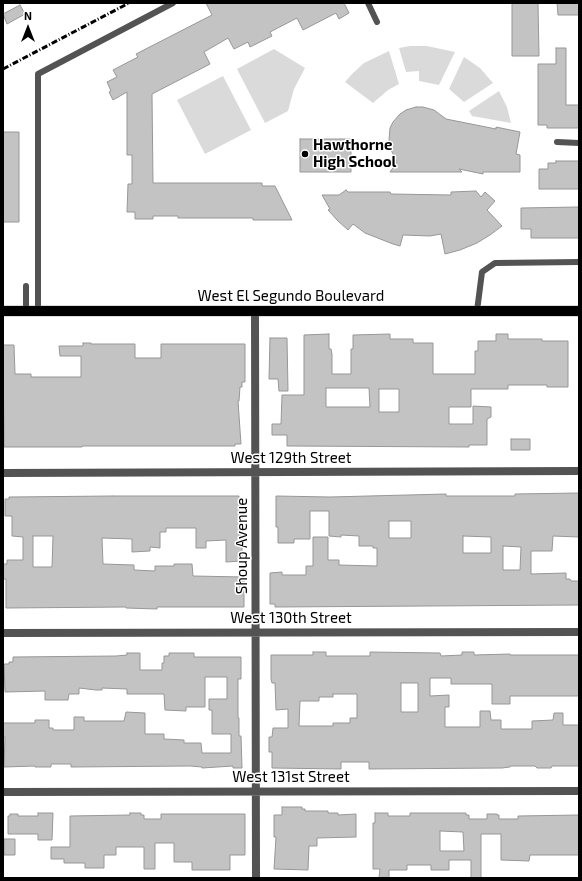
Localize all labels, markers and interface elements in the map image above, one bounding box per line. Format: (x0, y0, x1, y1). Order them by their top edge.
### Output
north arrow (8, 8, 48, 48)
text: N (24, 9, 32, 22)
place label: Hawthorne High School (313, 136, 397, 171)
marker: Hawthorne High School (300, 149, 310, 159)
street label: West El Segundo Boulevard (198, 287, 384, 305)
street label: West 129th Street (230, 449, 352, 467)
street label: Shoup Avenue (233, 498, 251, 594)
street label: West 130th Street (230, 609, 352, 627)
street label: West 131st Street (232, 768, 350, 786)

